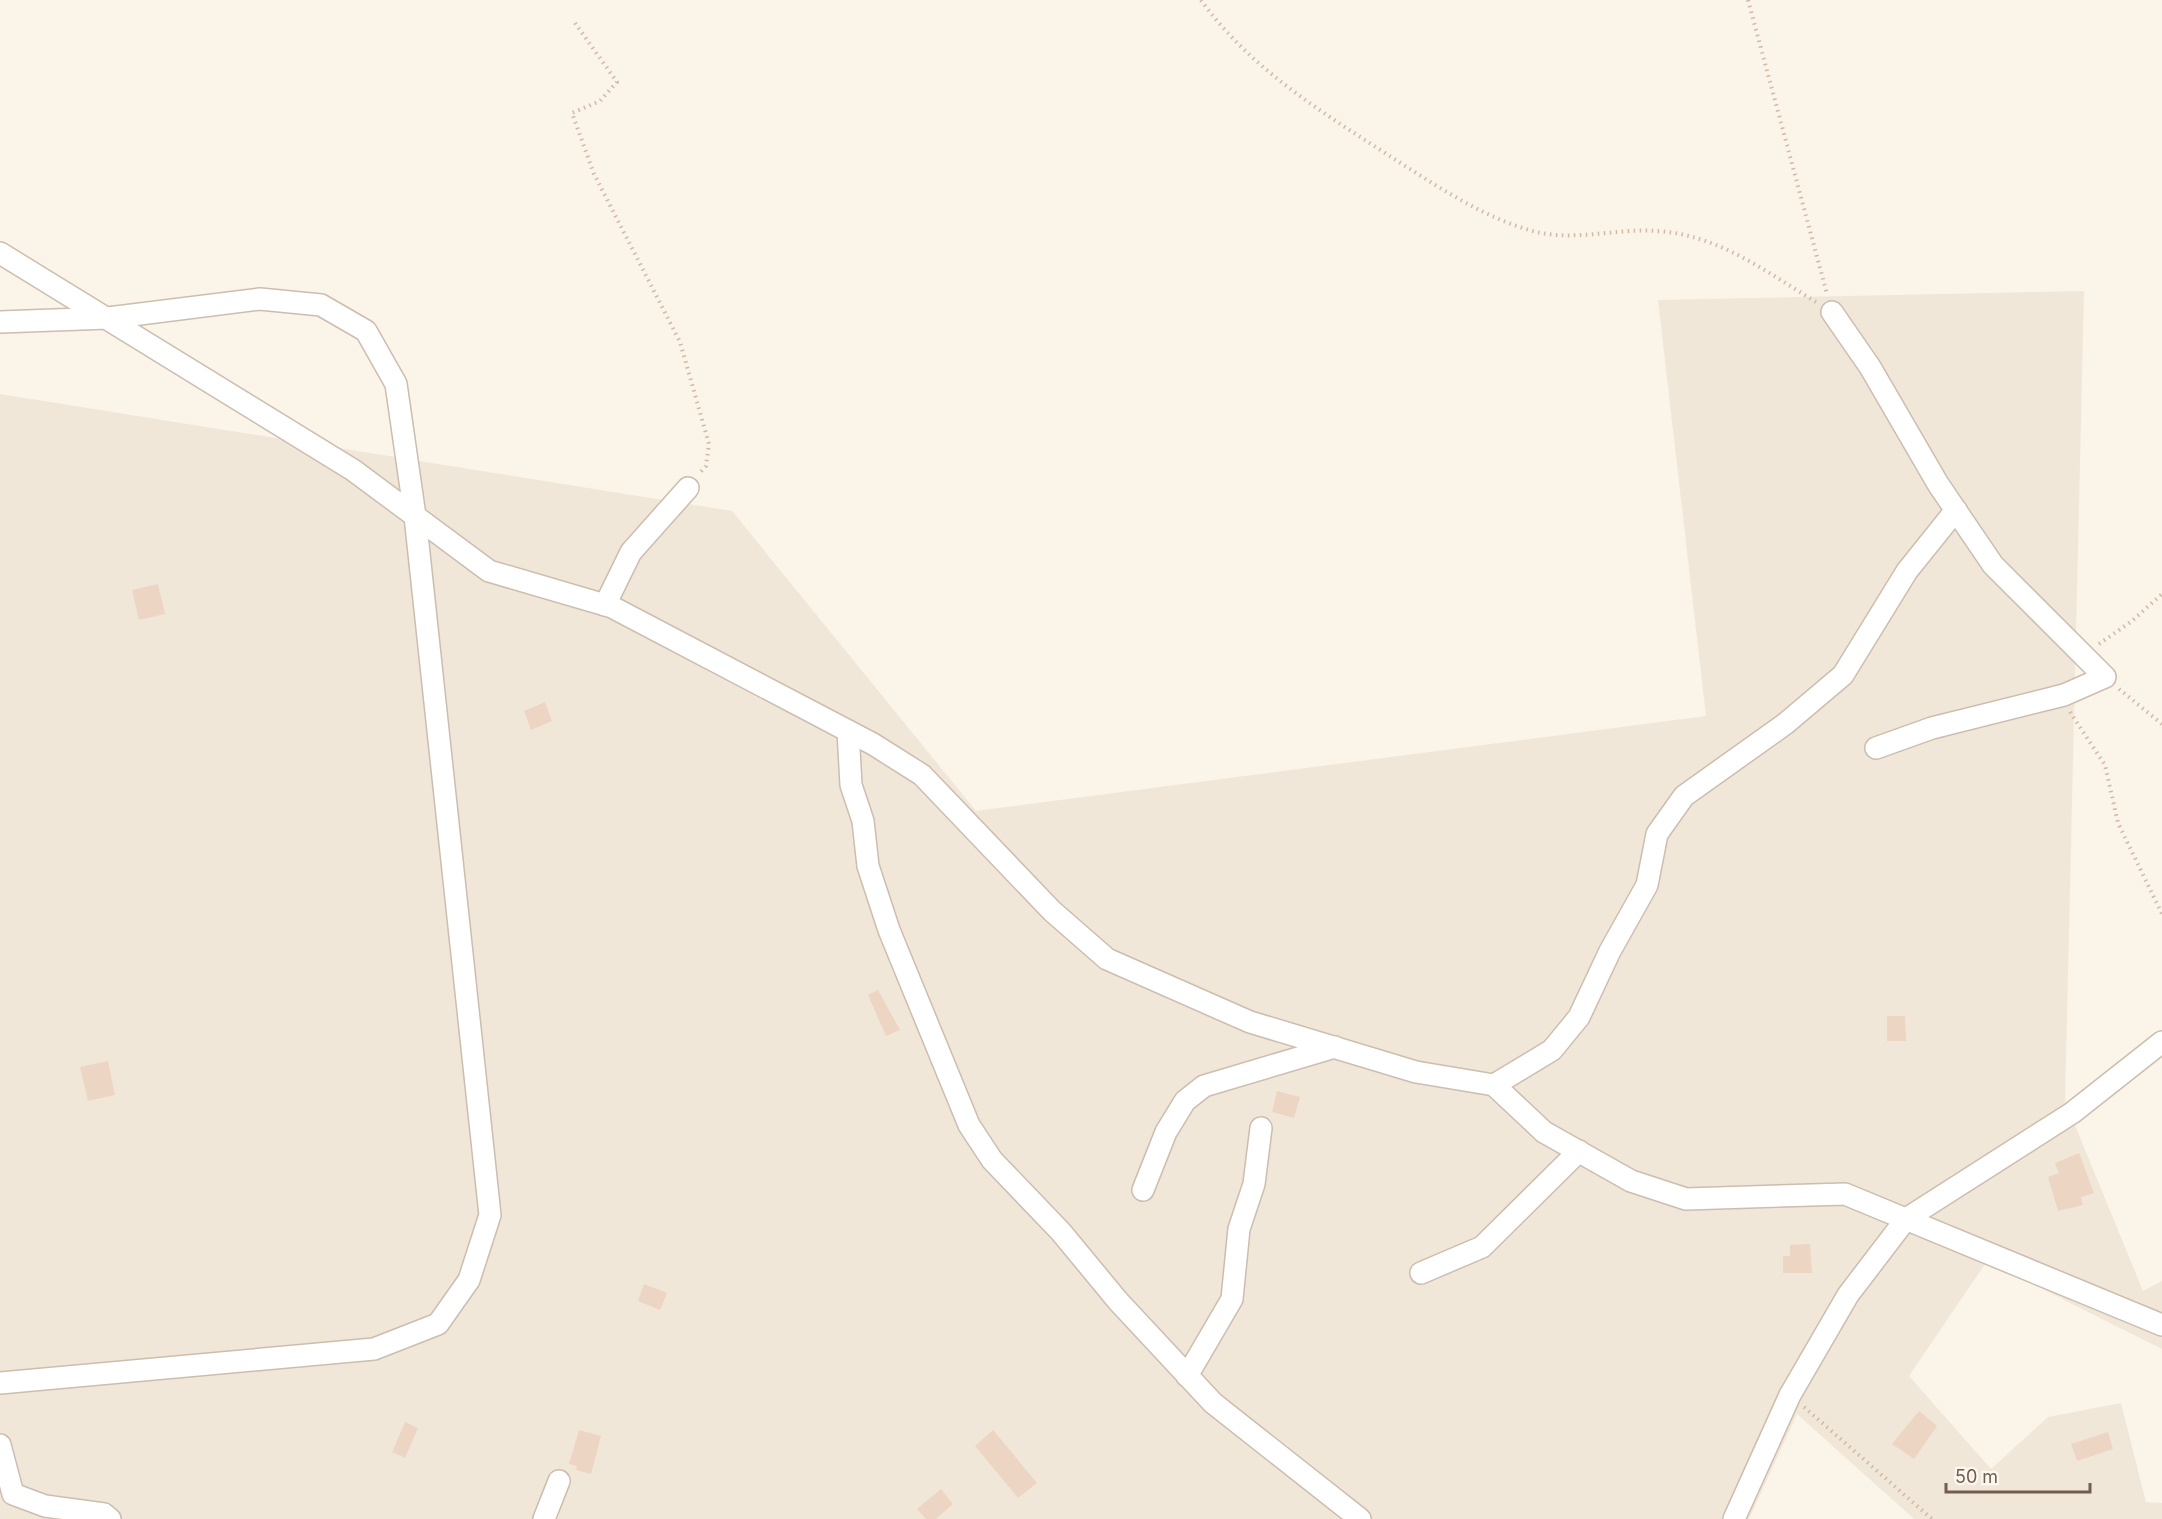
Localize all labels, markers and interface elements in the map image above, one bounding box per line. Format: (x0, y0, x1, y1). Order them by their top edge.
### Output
scale bar (1946, 1456, 2090, 1494)
text: 50 m (1955, 1466, 1998, 1487)

